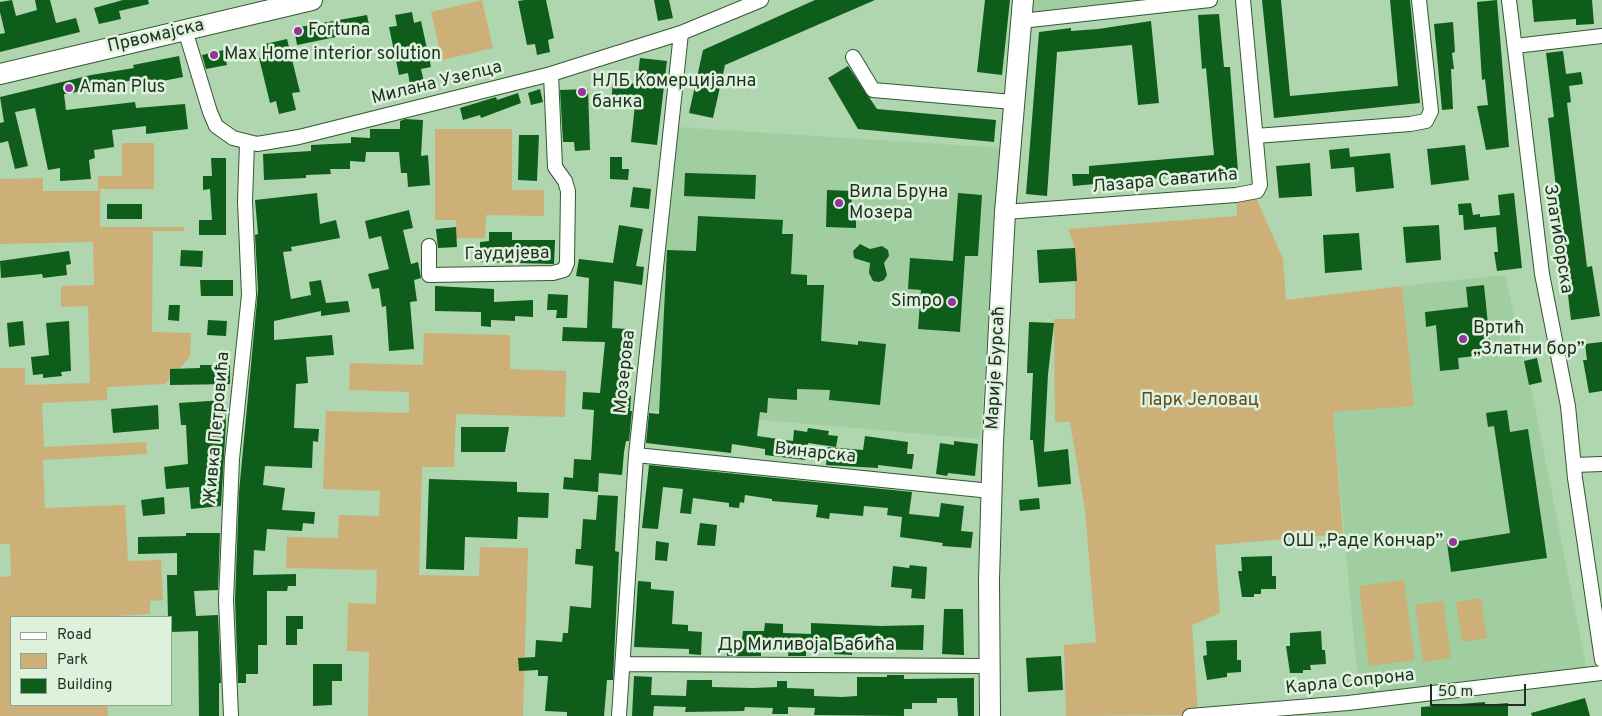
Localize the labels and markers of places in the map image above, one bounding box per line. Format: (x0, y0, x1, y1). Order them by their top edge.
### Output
place label: Fortuna (308, 20, 370, 42)
marker: Fortuna (292, 25, 304, 37)
place label: Max Home interior solution (224, 44, 441, 66)
marker: Max Home interior solution (208, 49, 220, 61)
place label: НЛБ Комерцијална банка (592, 71, 756, 114)
place label: Aman Plus (79, 77, 165, 99)
marker: Aman Plus (63, 82, 75, 94)
marker: НЛБ Комерцијална банка (576, 86, 588, 98)
place label: Вила Бруна Мозера (849, 182, 948, 224)
marker: Вила Бруна Мозера (833, 197, 845, 209)
place label: Simpo (891, 291, 942, 313)
marker: Simpo (946, 296, 958, 308)
place label: Вртић „Златни бор” (1473, 318, 1585, 360)
marker: Вртић „Златни бор” (1457, 333, 1469, 345)
place label: ОШ „Раде Кончар” (1283, 531, 1443, 553)
marker: ОШ „Раде Кончар” (1447, 536, 1459, 548)

